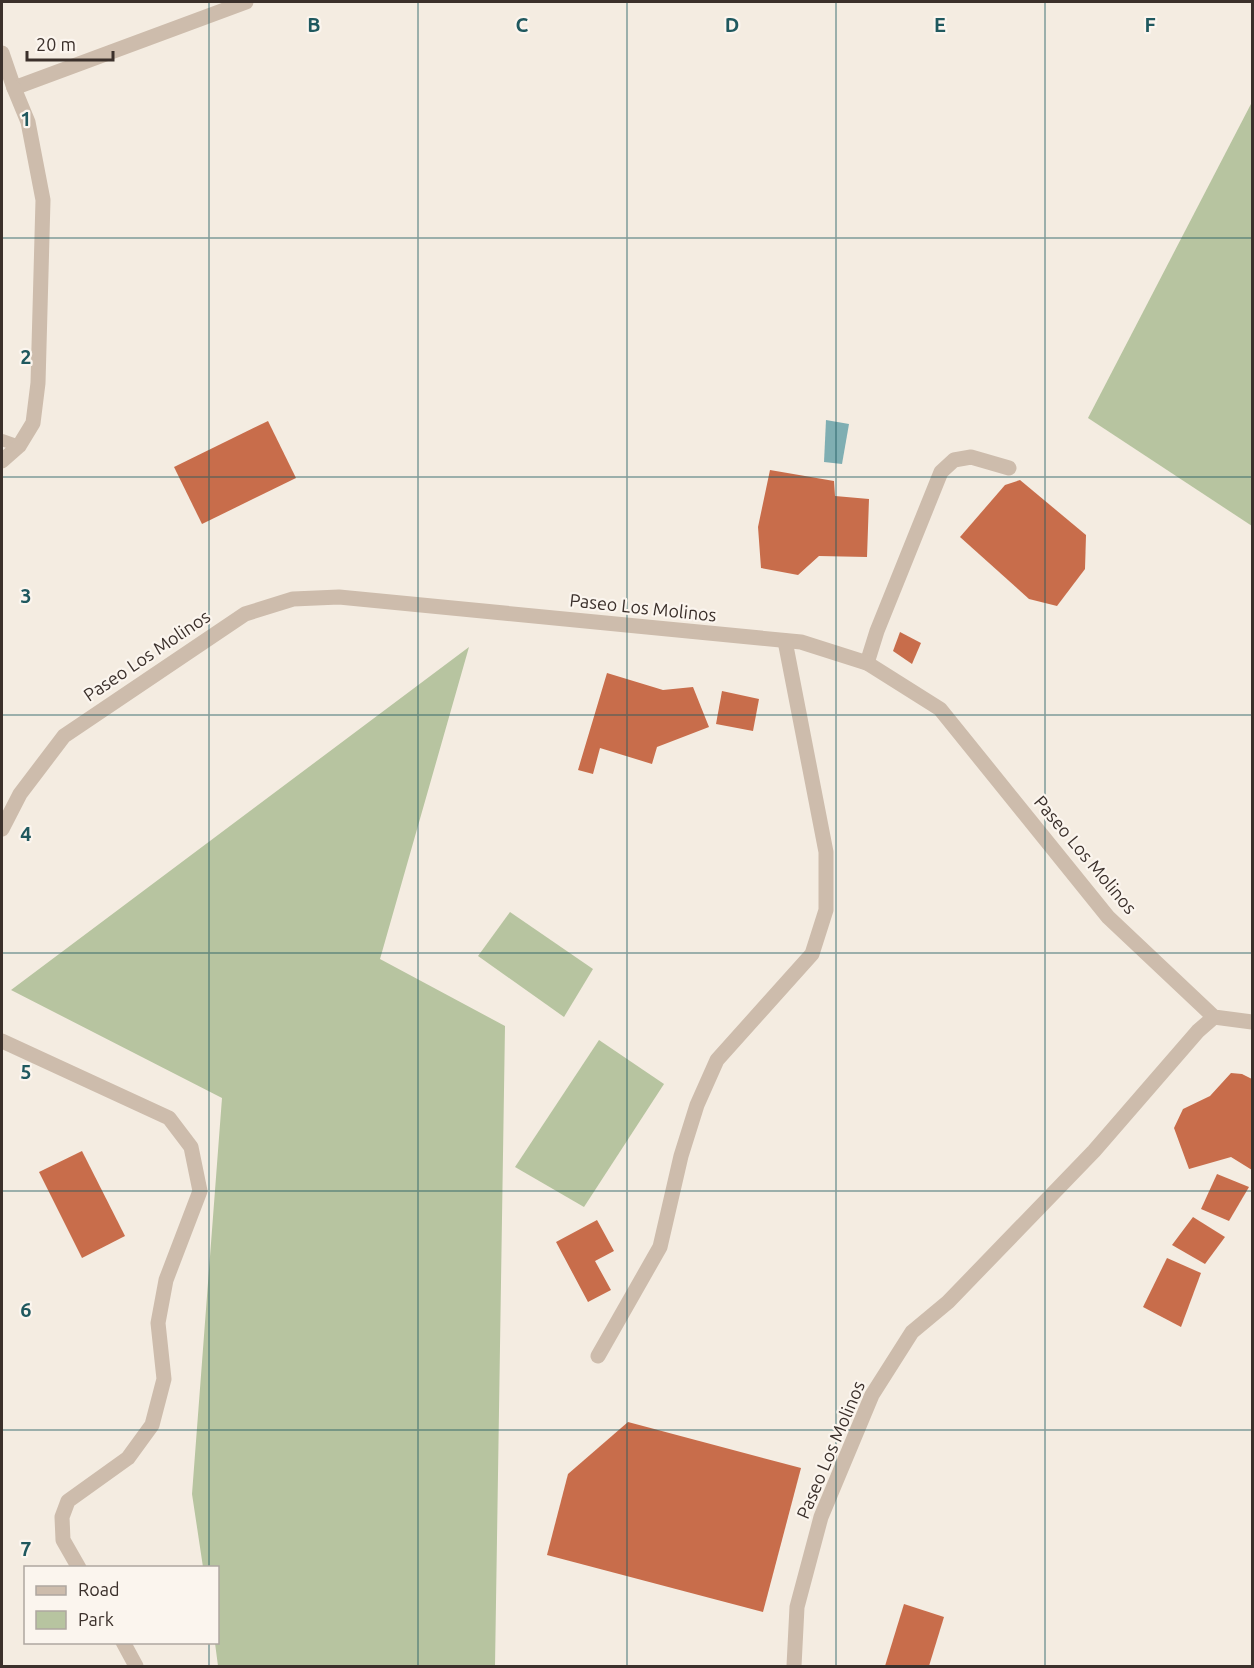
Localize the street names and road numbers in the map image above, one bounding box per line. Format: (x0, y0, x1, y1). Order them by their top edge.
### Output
street label: Paseo Los Molinos (569, 589, 718, 625)
street label: Paseo Los Molinos (80, 605, 213, 705)
street label: Paseo Los Molinos (1031, 791, 1141, 918)
street label: Paseo Los Molinos (792, 1378, 868, 1522)

